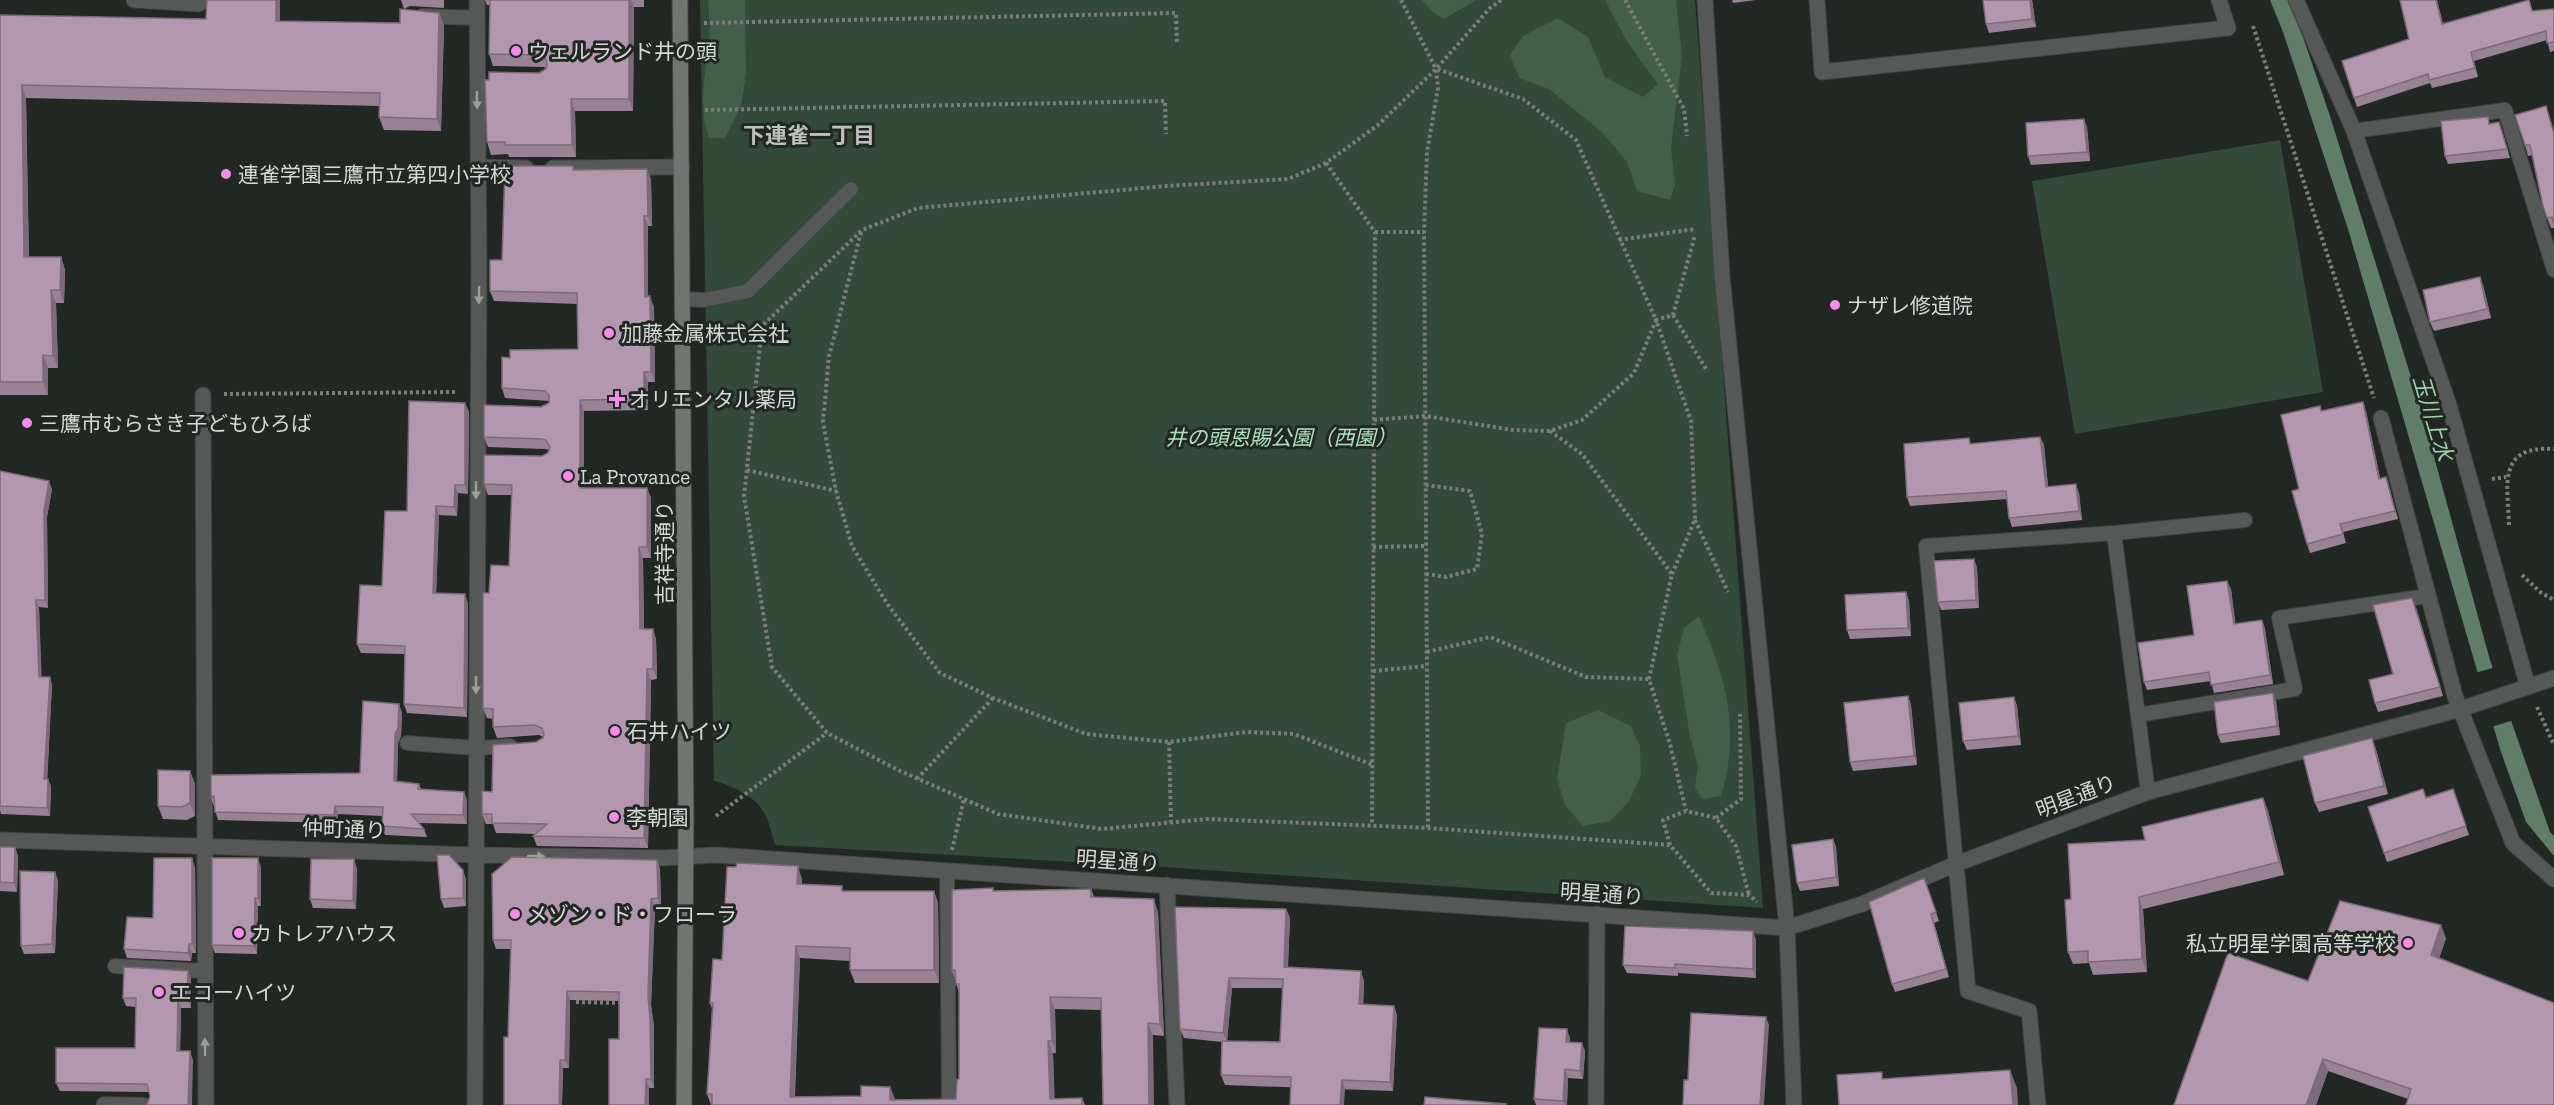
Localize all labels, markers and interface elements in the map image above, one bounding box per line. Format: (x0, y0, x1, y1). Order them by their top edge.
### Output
place label: ウェルランド井の頭 (528, 39, 717, 64)
marker: ウェルランド井の頭 (509, 44, 523, 58)
one-way arrow (473, 91, 482, 110)
district label: 下連雀一丁目 (743, 122, 875, 149)
place label: 連雀学園三鷹市立第四小学校 (238, 162, 511, 187)
marker: 連雀学園三鷹市立第四小学校 (219, 167, 233, 181)
one-way arrow (474, 286, 483, 305)
place label: ナザレ修道院 (1847, 293, 1973, 318)
marker: ナザレ修道院 (1828, 298, 1842, 312)
place label: 加藤金属株式会社 (621, 321, 789, 346)
marker: 加藤金属株式会社 (602, 326, 616, 340)
water label: 玉川上水 (2407, 372, 2459, 466)
place label: オリエンタル薬局 (629, 387, 797, 412)
marker: オリエンタル薬局 (610, 392, 624, 406)
place label: 三鷹市むらさき子どもひろば (39, 411, 312, 436)
marker: 三鷹市むらさき子どもひろば (20, 416, 34, 430)
park label: 井の頭恩賜公園（西園） (1166, 425, 1397, 450)
place label: La Provance (580, 464, 690, 489)
marker: La Provance (561, 469, 575, 483)
one-way arrow (471, 481, 481, 500)
street label: 吉祥寺通り (652, 501, 677, 606)
one-way arrow (471, 676, 481, 695)
place label: 石井ハイツ (627, 719, 732, 744)
marker: 石井ハイツ (608, 724, 622, 738)
street label: 明星通り (2032, 769, 2120, 823)
place label: 李朝園 (626, 805, 689, 830)
marker: 李朝園 (607, 810, 621, 824)
street label: 仲町通り (302, 815, 386, 843)
street label: 明星通り (1075, 846, 1161, 876)
one-way arrow (526, 851, 545, 861)
street label: 明星通り (1559, 879, 1645, 909)
place label: メゾン・ド・フローラ (527, 902, 737, 927)
marker: メゾン・ド・フローラ (508, 907, 522, 921)
place label: カトレアハウス (251, 921, 397, 946)
marker: カトレアハウス (232, 926, 246, 940)
place label: 私立明星学園高等学校 (2186, 931, 2396, 956)
marker: 私立明星学園高等学校 (2401, 936, 2415, 950)
place label: エコーハイツ (171, 980, 296, 1005)
marker: エコーハイツ (152, 985, 166, 999)
one-way arrow (201, 1037, 210, 1056)

